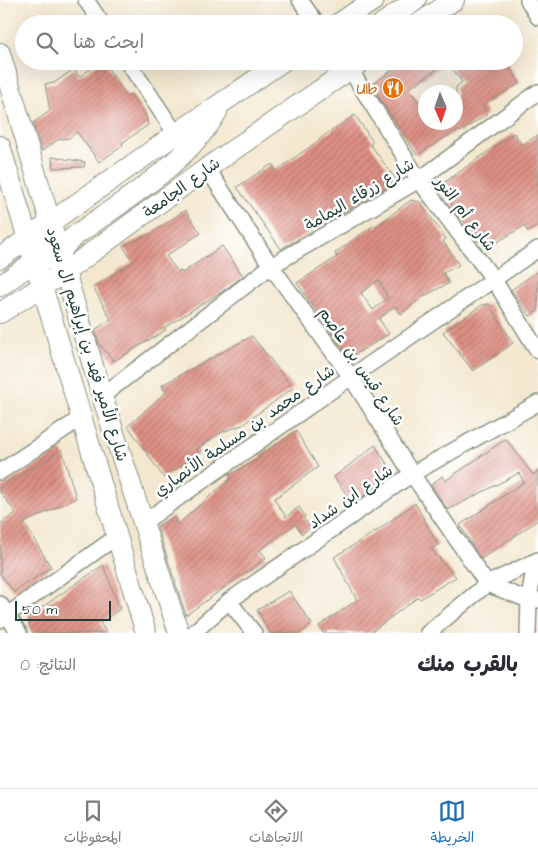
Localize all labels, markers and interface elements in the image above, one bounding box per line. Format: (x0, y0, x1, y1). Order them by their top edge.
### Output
search box (15, 15, 523, 70)
icon: search (33, 29, 61, 57)
text: ابحث هنا (73, 29, 144, 56)
restaurant icon: Ulb (381, 76, 405, 100)
place label: Ulb (357, 78, 377, 100)
north arrow (418, 85, 463, 130)
street label: شارع الجامعة (138, 152, 225, 223)
street label: شارع زرقاء اليمامة (300, 153, 419, 236)
street label: شارع أم النور (428, 170, 501, 257)
street label: شارع الأمير فهد بن إبراهيم ال سعود (40, 224, 133, 464)
street label: شارع قيس بن عاصم (312, 303, 409, 431)
street label: شارع محمد بن مسلمة الأنصاري (150, 360, 339, 502)
street label: شارع ابن شداد (304, 459, 397, 534)
scale bar (15, 598, 111, 621)
text: 50 m (22, 600, 57, 620)
text: بالقرب منك (417, 650, 518, 679)
text: النتائج: 0 (20, 654, 76, 676)
tab: المحفوظات (64, 797, 121, 850)
tab: الاتجاهات (249, 797, 303, 850)
tab: الخريطة (431, 797, 474, 850)

